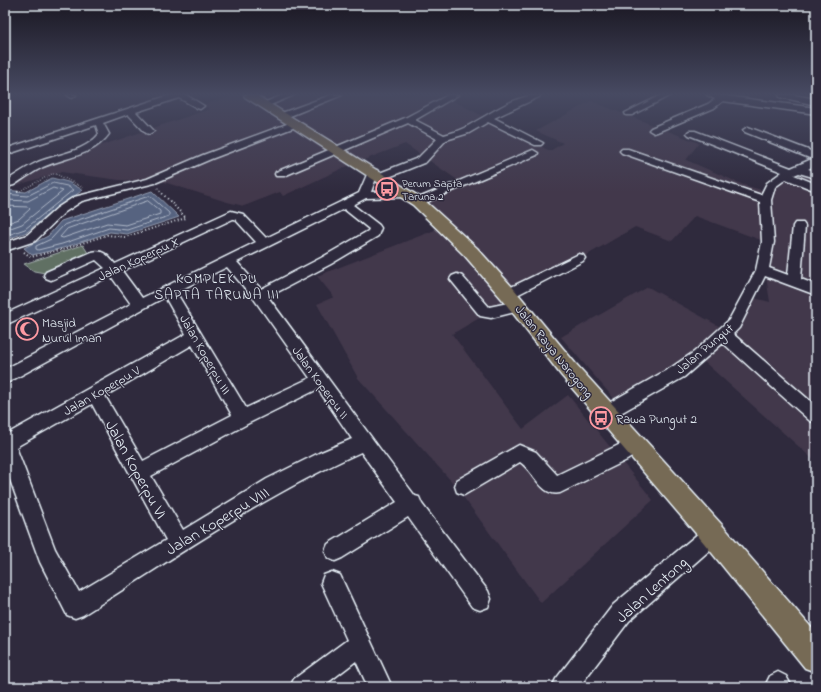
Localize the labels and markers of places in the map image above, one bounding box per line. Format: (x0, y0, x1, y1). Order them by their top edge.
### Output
bus stop icon: Perum Sapta Taruna 2 (374, 176, 400, 202)
place label: Perum Sapta Taruna 2 (402, 176, 462, 205)
place label: Masjid Nurul Iman (42, 314, 102, 348)
mosque icon: Masjid Nurul Iman (14, 316, 40, 342)
bus stop icon: Rawa Pungut 2 (588, 405, 614, 431)
place label: Rawa Pungut 2 (616, 410, 697, 430)

